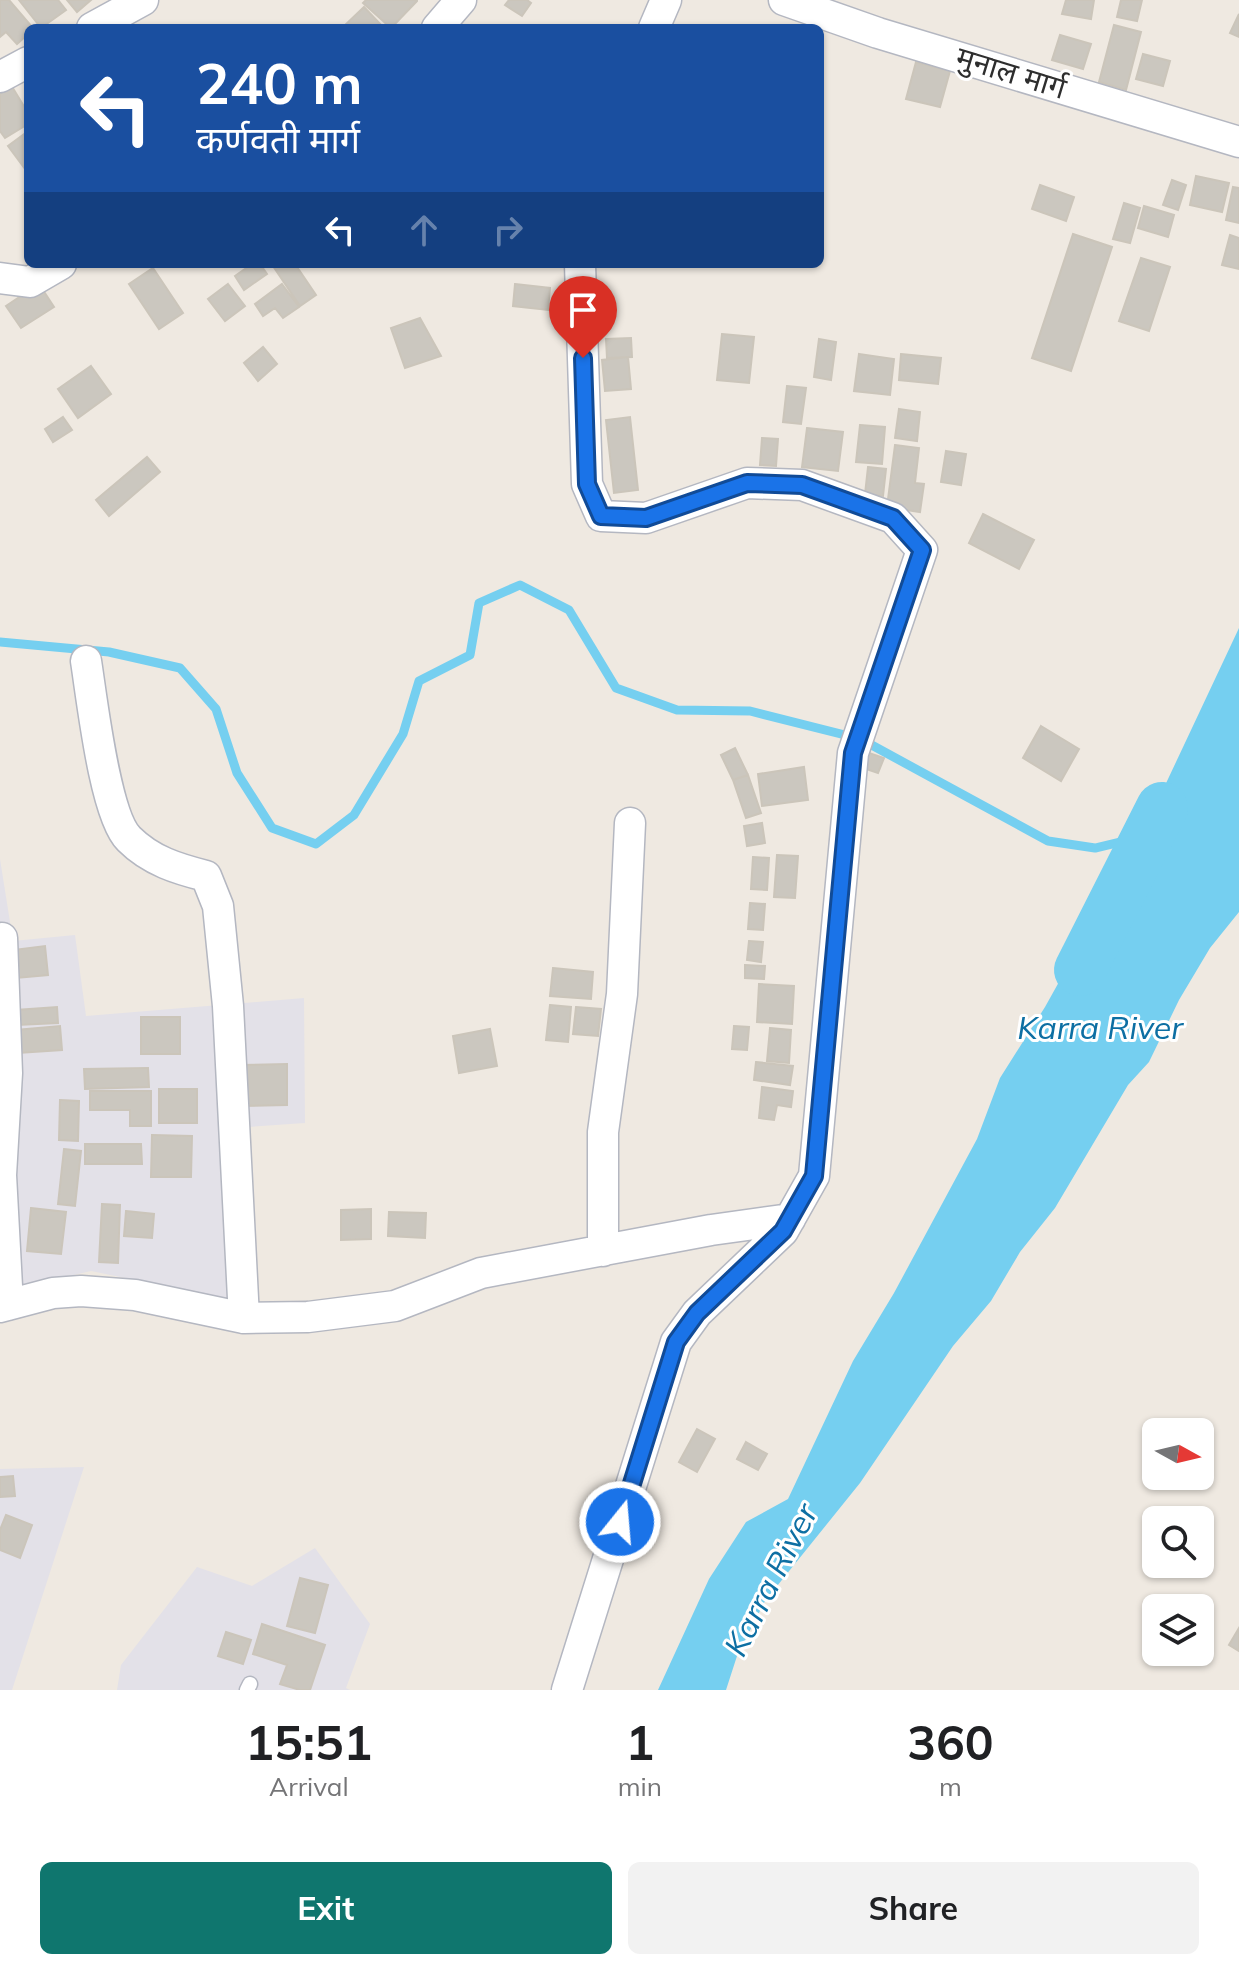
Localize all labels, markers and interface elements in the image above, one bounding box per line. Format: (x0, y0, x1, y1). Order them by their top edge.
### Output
street label: मुनाल मार्ग (952, 37, 1072, 107)
text: 240 m (196, 48, 363, 118)
icon: left (64, 56, 168, 160)
text: कर्णवती मार्ग (196, 117, 360, 162)
icon: left (318, 208, 362, 252)
icon: ahead (402, 208, 446, 252)
icon: right (486, 208, 530, 252)
pin (549, 276, 617, 358)
icon: arrive (561, 288, 605, 332)
water label: Karra River (1017, 1007, 1184, 1047)
north arrow (1142, 1418, 1214, 1490)
map controls (1142, 1418, 1214, 1666)
position arrow (578, 1480, 662, 1564)
water label: Karra River (715, 1495, 826, 1662)
button: search (1142, 1506, 1214, 1578)
button: layers (1142, 1594, 1214, 1666)
text: 15:51 (245, 1712, 372, 1772)
text: 1 (625, 1712, 654, 1772)
text: 360 (907, 1712, 994, 1772)
text: Arrival (269, 1770, 349, 1803)
text: min (618, 1770, 662, 1803)
text: m (939, 1770, 962, 1803)
button: Exit (40, 1862, 612, 1954)
button: Share (628, 1862, 1199, 1954)

